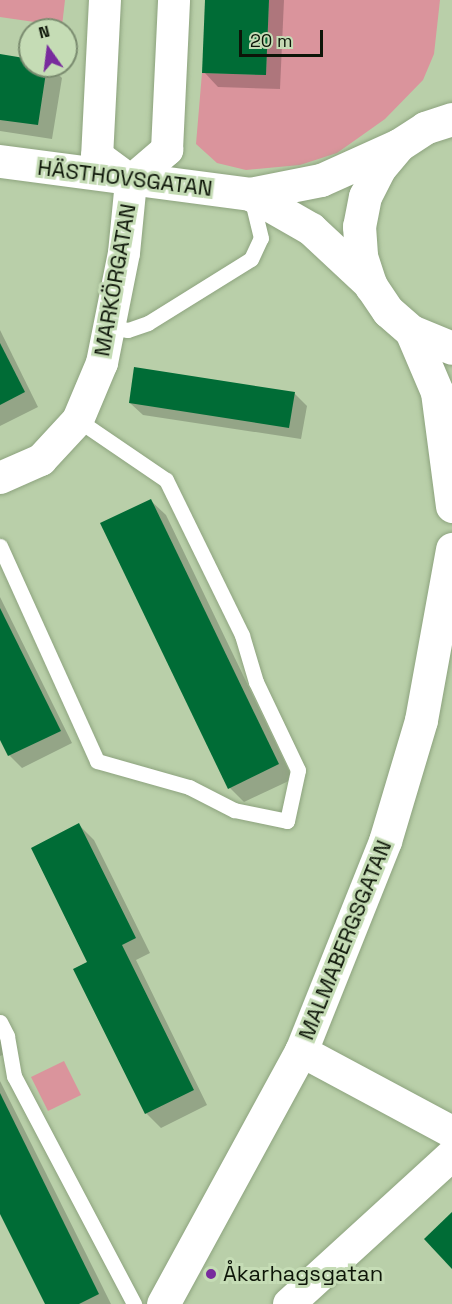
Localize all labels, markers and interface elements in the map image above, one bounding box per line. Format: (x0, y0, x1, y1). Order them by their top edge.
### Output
north arrow (18, 18, 78, 78)
scale bar (242, 18, 326, 56)
text: N (36, 21, 52, 43)
text: 20 m (250, 29, 293, 52)
street label: HÄSTHOVSGATAN (36, 154, 214, 202)
street label: MARKÖRGATAN (89, 202, 141, 358)
street label: MALMABERGSGATAN (293, 836, 397, 1044)
place label: Åkarhagsgatan (223, 1261, 383, 1287)
marker: Åkarhagsgatan (204, 1267, 218, 1281)

